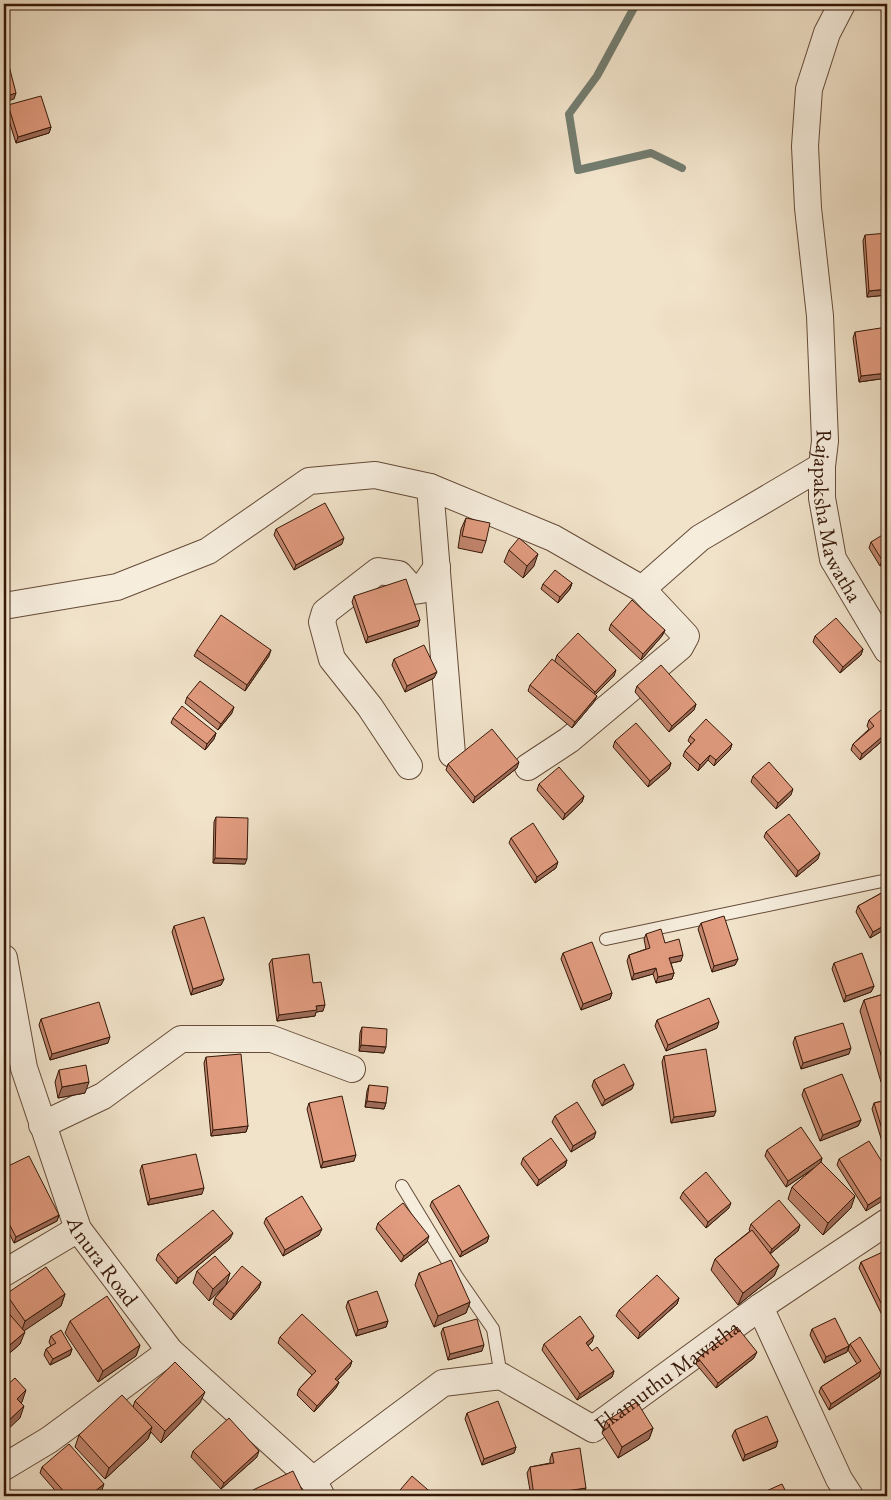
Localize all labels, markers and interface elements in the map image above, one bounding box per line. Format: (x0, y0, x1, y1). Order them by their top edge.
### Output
street label: Rajapaksha Mawatha (807, 429, 870, 607)
street label: Anura Road (60, 1212, 146, 1313)
street label: Ekamuthu Mawatha (588, 1312, 745, 1438)

